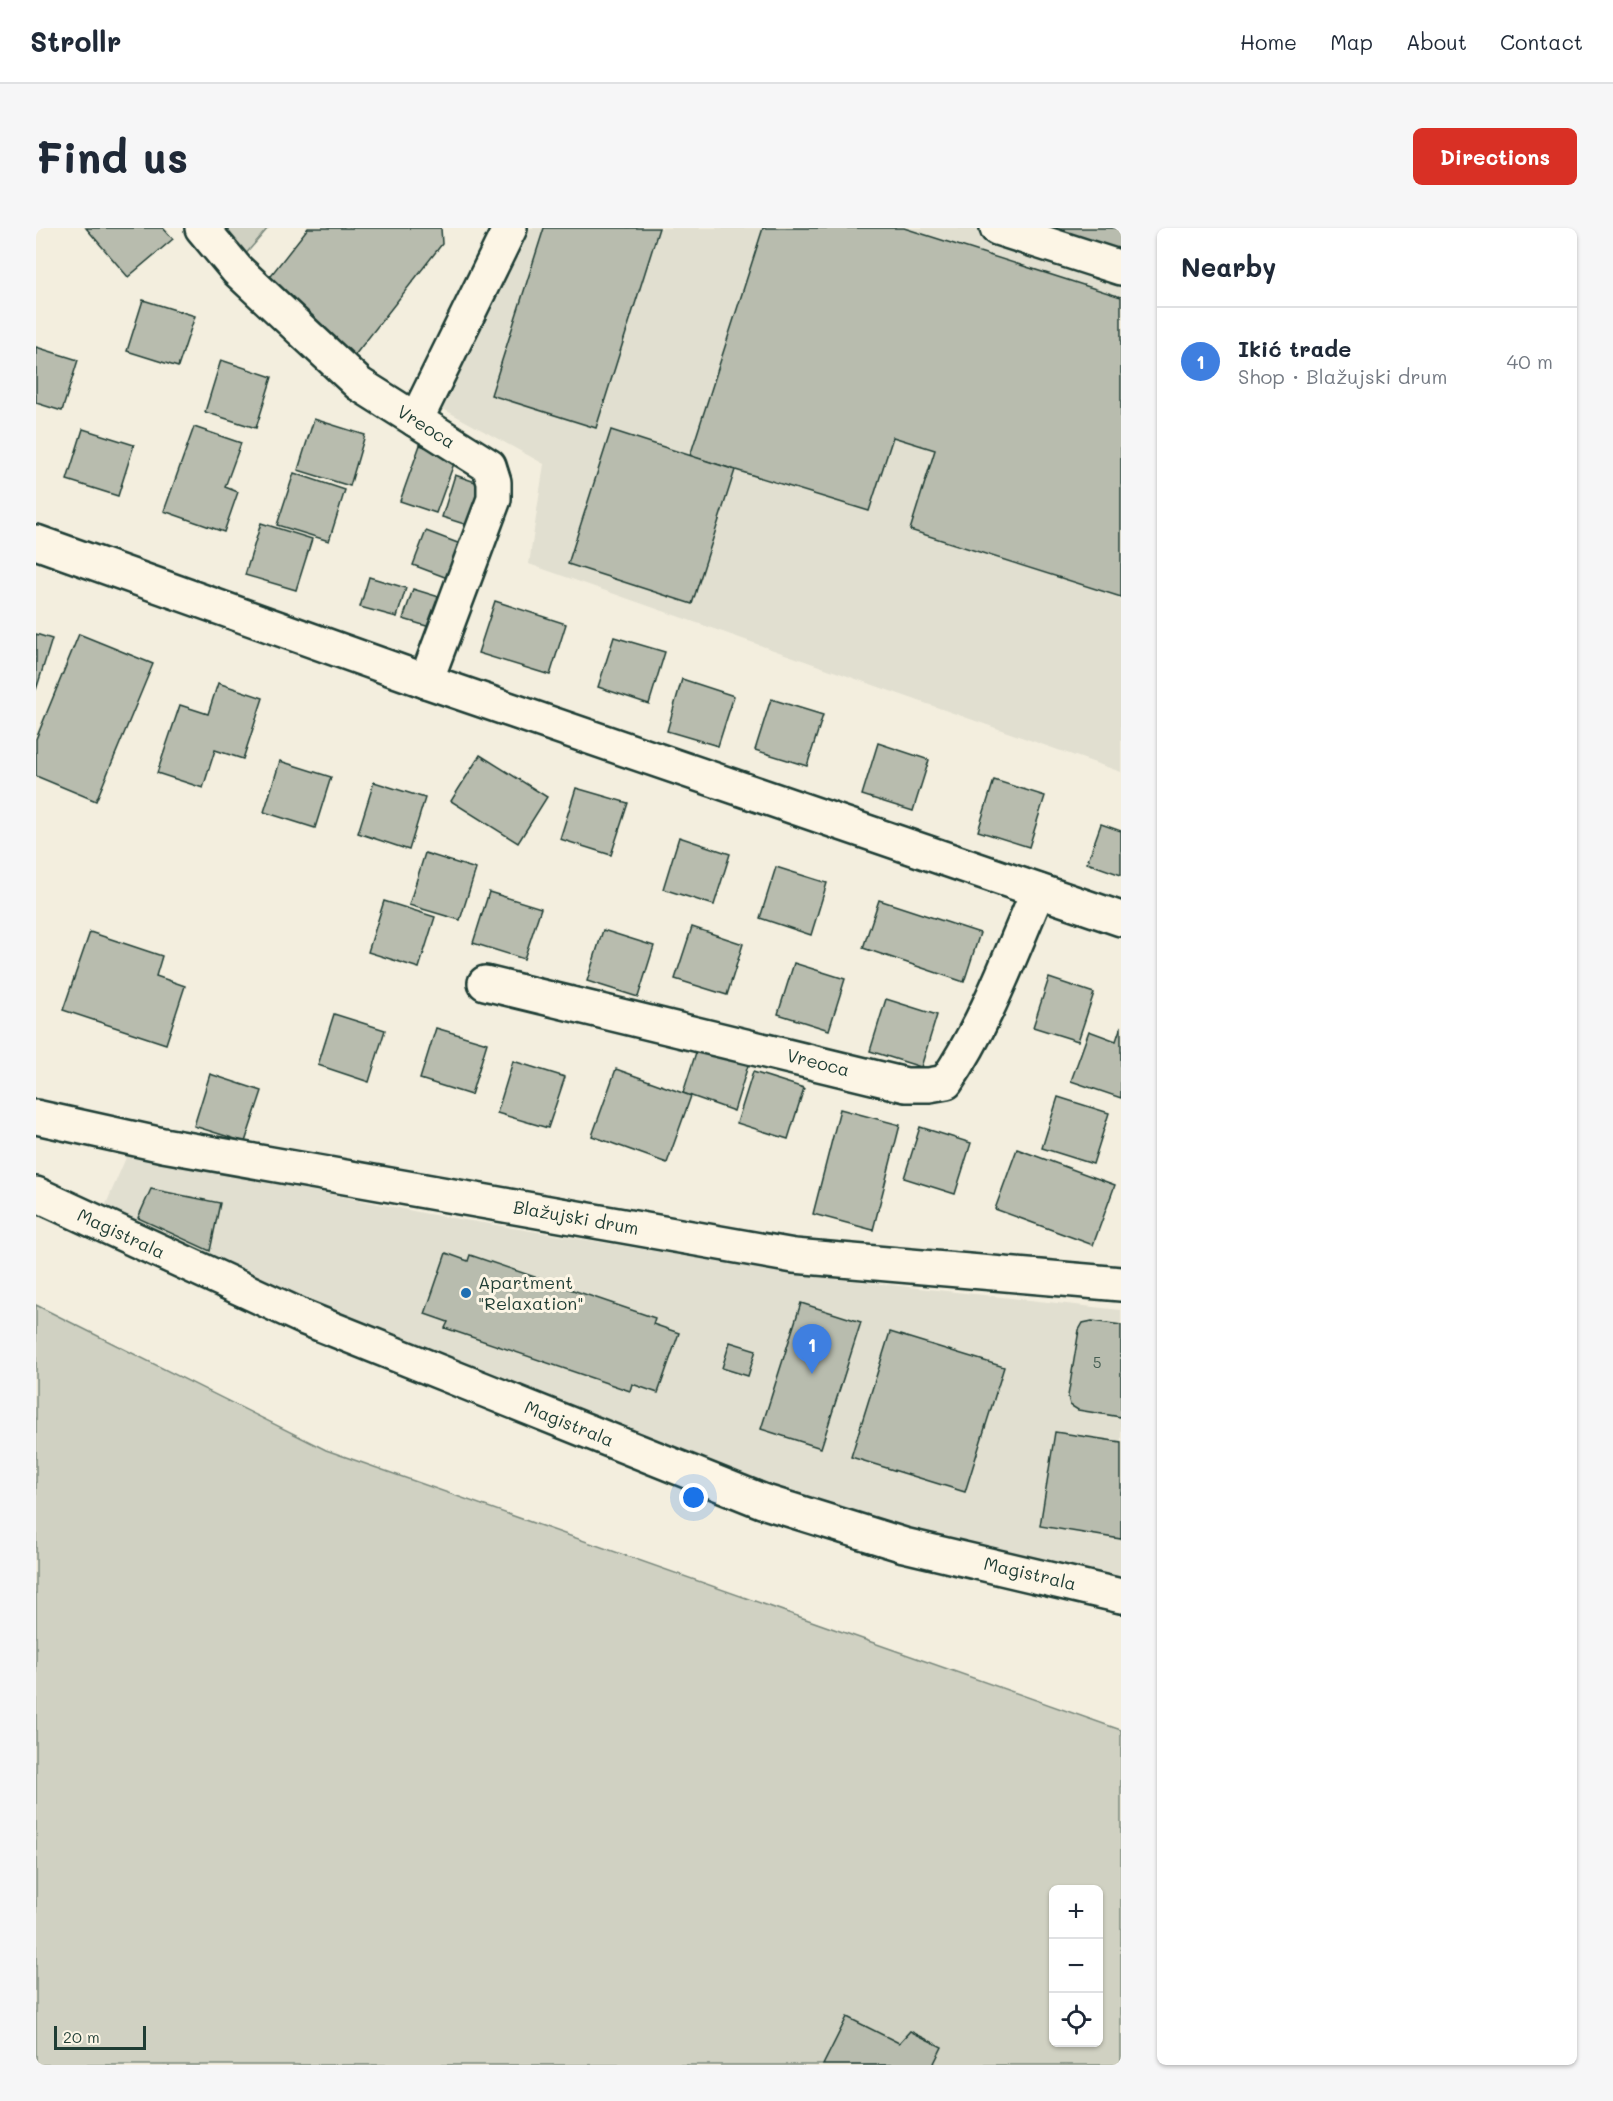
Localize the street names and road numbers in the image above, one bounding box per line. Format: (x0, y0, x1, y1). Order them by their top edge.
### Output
street label: Vreoca (393, 399, 460, 453)
street label: Vreoca (784, 1043, 852, 1081)
street label: Blažujski drum (512, 1194, 641, 1240)
street label: Magistrala (74, 1202, 169, 1264)
street label: Magistrala (521, 1394, 618, 1452)
street label: Magistrala (982, 1551, 1079, 1595)

